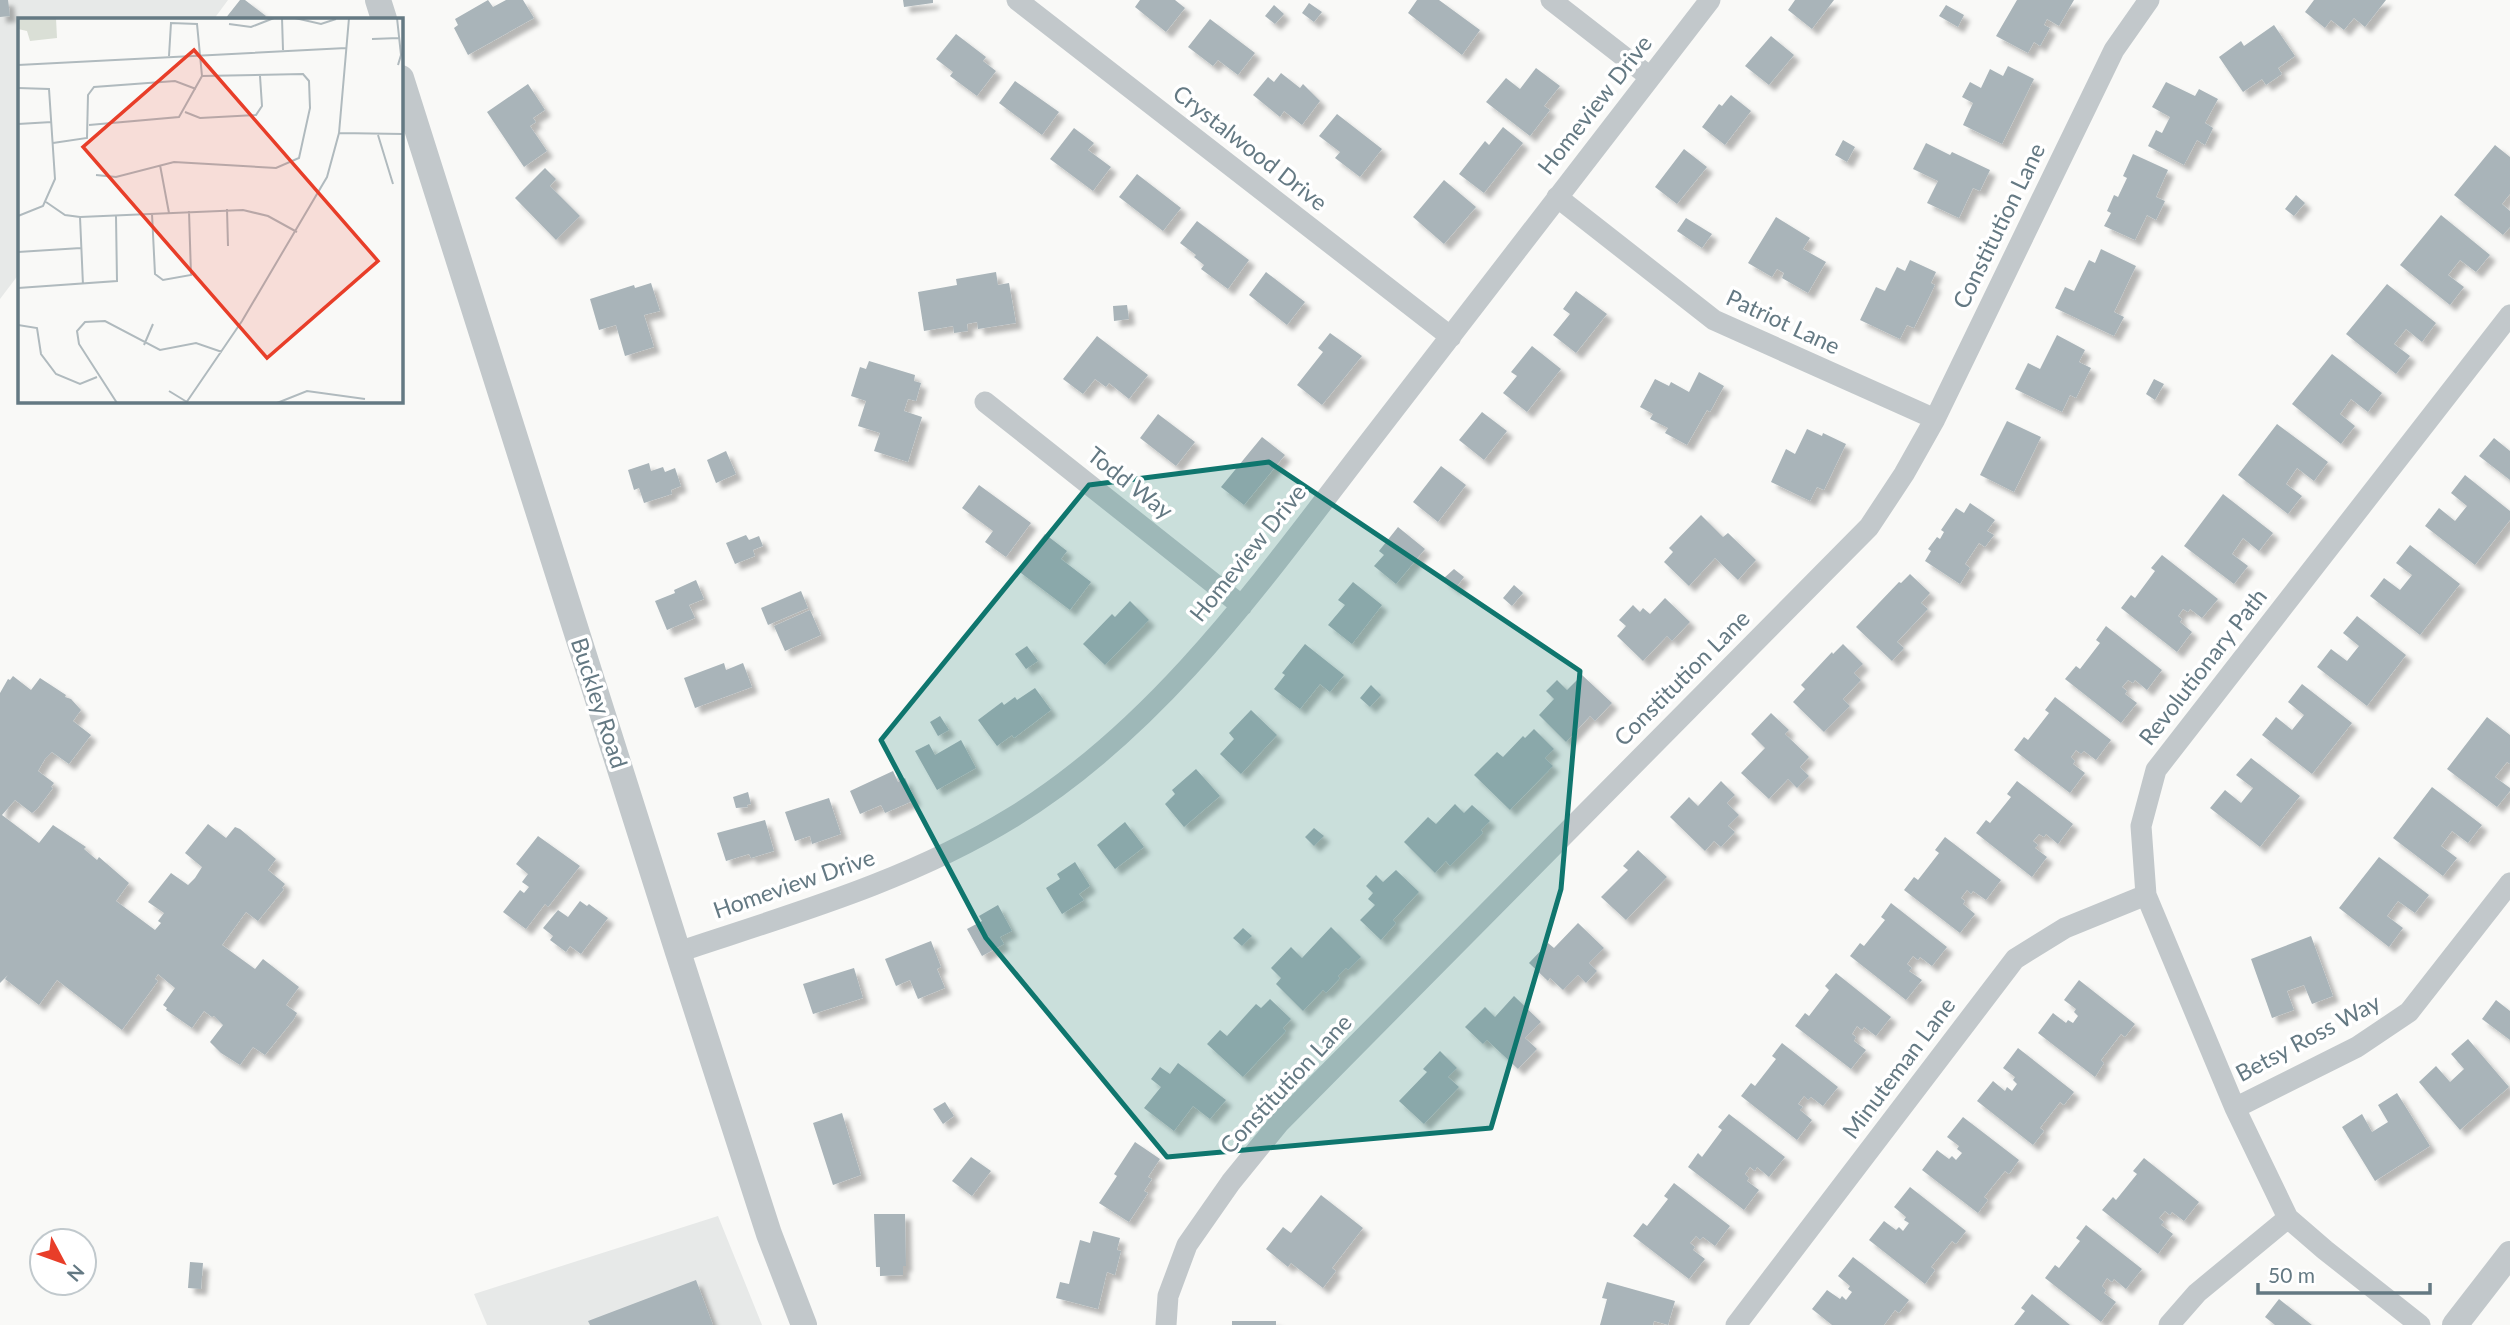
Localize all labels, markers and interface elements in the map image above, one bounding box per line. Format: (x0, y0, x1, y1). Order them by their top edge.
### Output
inset map (18, 18, 402, 402)
street label: Homeview Drive (1531, 29, 1657, 180)
street label: Crystalwood Drive (1168, 78, 1333, 216)
street label: Constitution Lane (1946, 138, 2050, 313)
street label: Patriot Lane (1722, 283, 1845, 360)
street label: Todd Way (1082, 440, 1179, 524)
street label: Homeview Drive (1183, 478, 1311, 627)
street label: Revolutionary Path (2132, 582, 2272, 750)
street label: Constitution Lane (1608, 604, 1755, 751)
street label: Buckley Road (566, 634, 634, 771)
street label: Homeview Drive (709, 842, 878, 924)
street label: Betsy Ross Way (2230, 987, 2385, 1087)
street label: Minuteman Lane (1836, 991, 1961, 1144)
street label: Constitution Lane (1214, 1008, 1357, 1159)
north arrow (28, 1227, 98, 1297)
scale bar (2258, 1252, 2430, 1296)
text: N (63, 1260, 90, 1287)
text: 50 m (2268, 1262, 2315, 1287)

